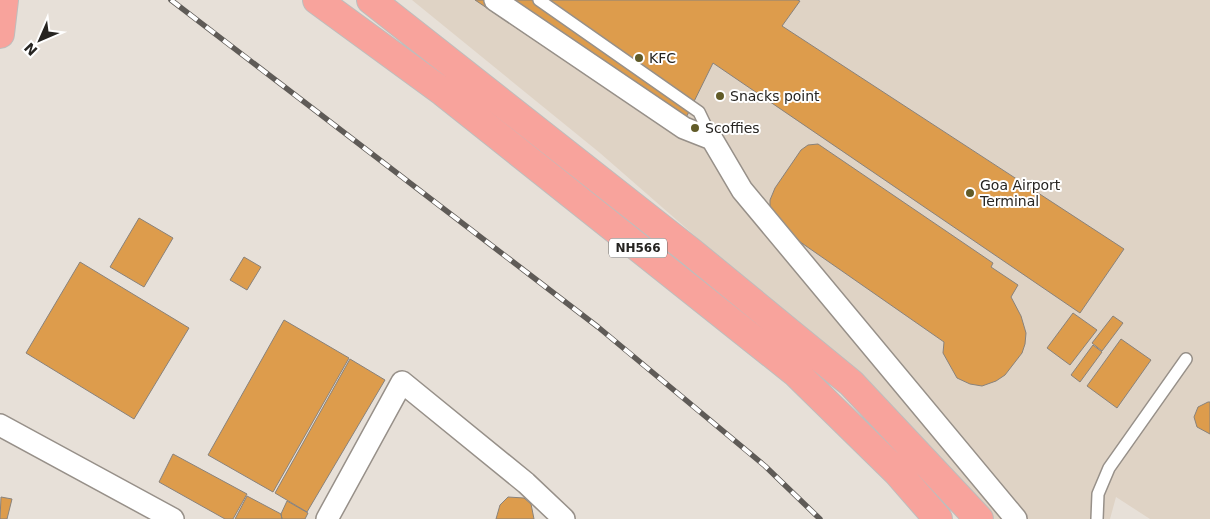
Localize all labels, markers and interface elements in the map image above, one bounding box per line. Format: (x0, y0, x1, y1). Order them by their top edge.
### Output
north arrow (15, 15, 65, 65)
text: N (21, 39, 41, 59)
place label: KFC (649, 50, 676, 66)
marker: KFC (633, 52, 645, 64)
place label: Snacks point (730, 88, 820, 104)
marker: Snacks point (714, 90, 726, 102)
place label: Scoffies (705, 120, 760, 136)
marker: Scoffies (689, 122, 701, 134)
place label: Goa Airport Terminal (979, 177, 1061, 209)
marker: Goa Airport Terminal (964, 187, 976, 199)
road number: NH566 (609, 238, 667, 258)

